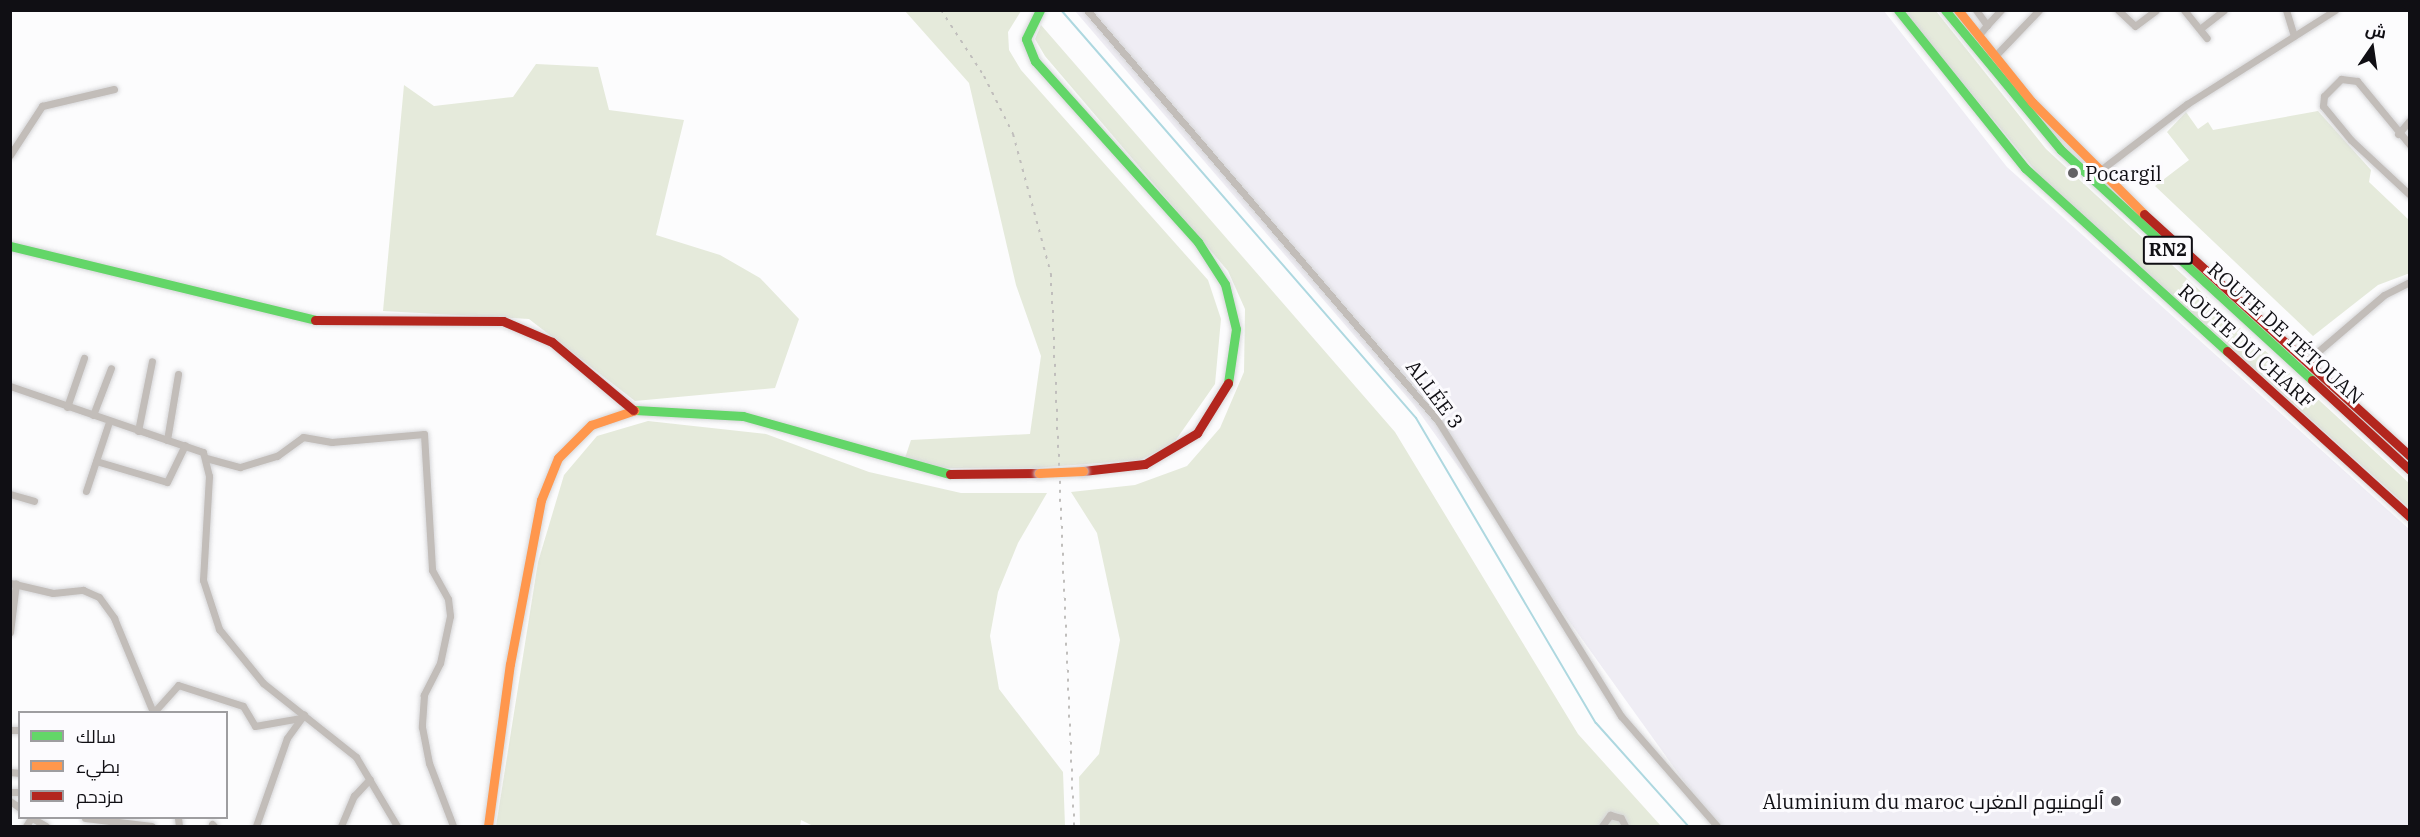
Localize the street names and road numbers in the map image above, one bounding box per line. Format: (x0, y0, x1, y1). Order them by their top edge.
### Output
road number: RN2 (2142, 235, 2194, 265)
street label: ROUTE DE TÉTOUAN (2203, 257, 2369, 409)
street label: ROUTE DU CHARF (2174, 279, 2320, 413)
street label: ALLÉE 3 (1401, 355, 1469, 433)

